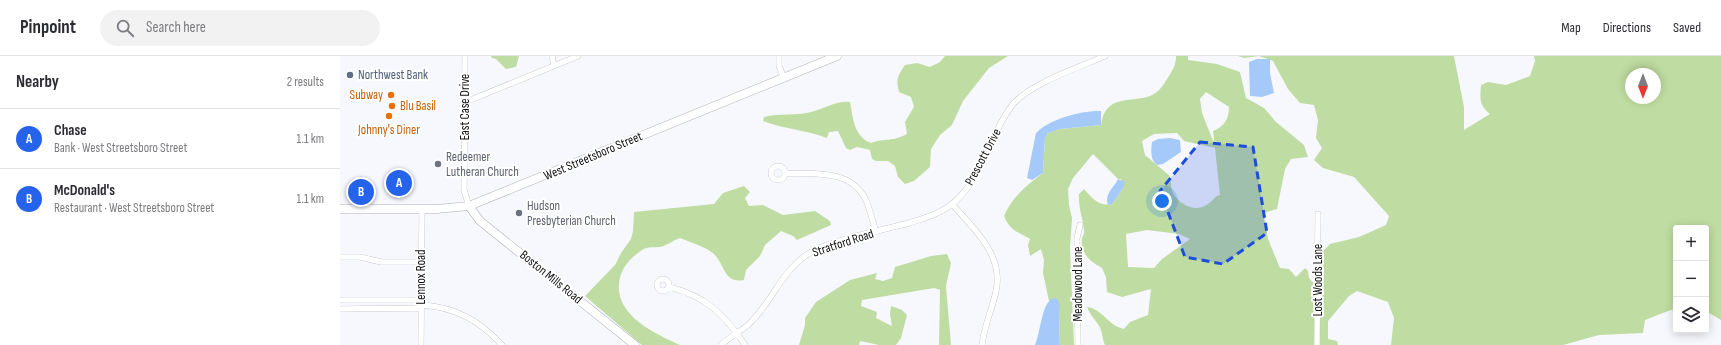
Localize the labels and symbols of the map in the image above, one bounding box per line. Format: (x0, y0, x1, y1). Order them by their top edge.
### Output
place label: Northwest Bank (358, 67, 428, 83)
north arrow (1625, 68, 1661, 104)
marker: Northwest Bank (345, 70, 355, 80)
street label: East Case Drive (457, 74, 473, 140)
place label: Subway (350, 87, 383, 103)
marker: Subway (386, 90, 396, 100)
place label: Blu Basil (400, 98, 436, 114)
marker: Blu Basil (387, 101, 397, 111)
marker: Johnny's Diner (384, 111, 394, 121)
place label: Johnny's Diner (357, 122, 420, 138)
street label: Prescott Drive (961, 126, 1005, 188)
street label: West Streetsboro Street (541, 128, 645, 184)
place label: Redeemer Lutheran Church (446, 149, 519, 180)
marker: Redeemer Lutheran Church (433, 159, 443, 169)
pin: A (386, 168, 412, 198)
pin: B (348, 177, 374, 207)
your location (1152, 191, 1172, 211)
place label: Hudson Presbyterian Church (527, 198, 616, 229)
marker: Hudson Presbyterian Church (514, 208, 524, 218)
street label: Stratford Road (810, 226, 876, 260)
street label: Lost Woods Lane (1310, 244, 1326, 316)
street label: Boston Mills Road (516, 247, 586, 307)
street label: Meadowood Lane (1070, 247, 1086, 321)
street label: Lennox Road (413, 250, 429, 304)

